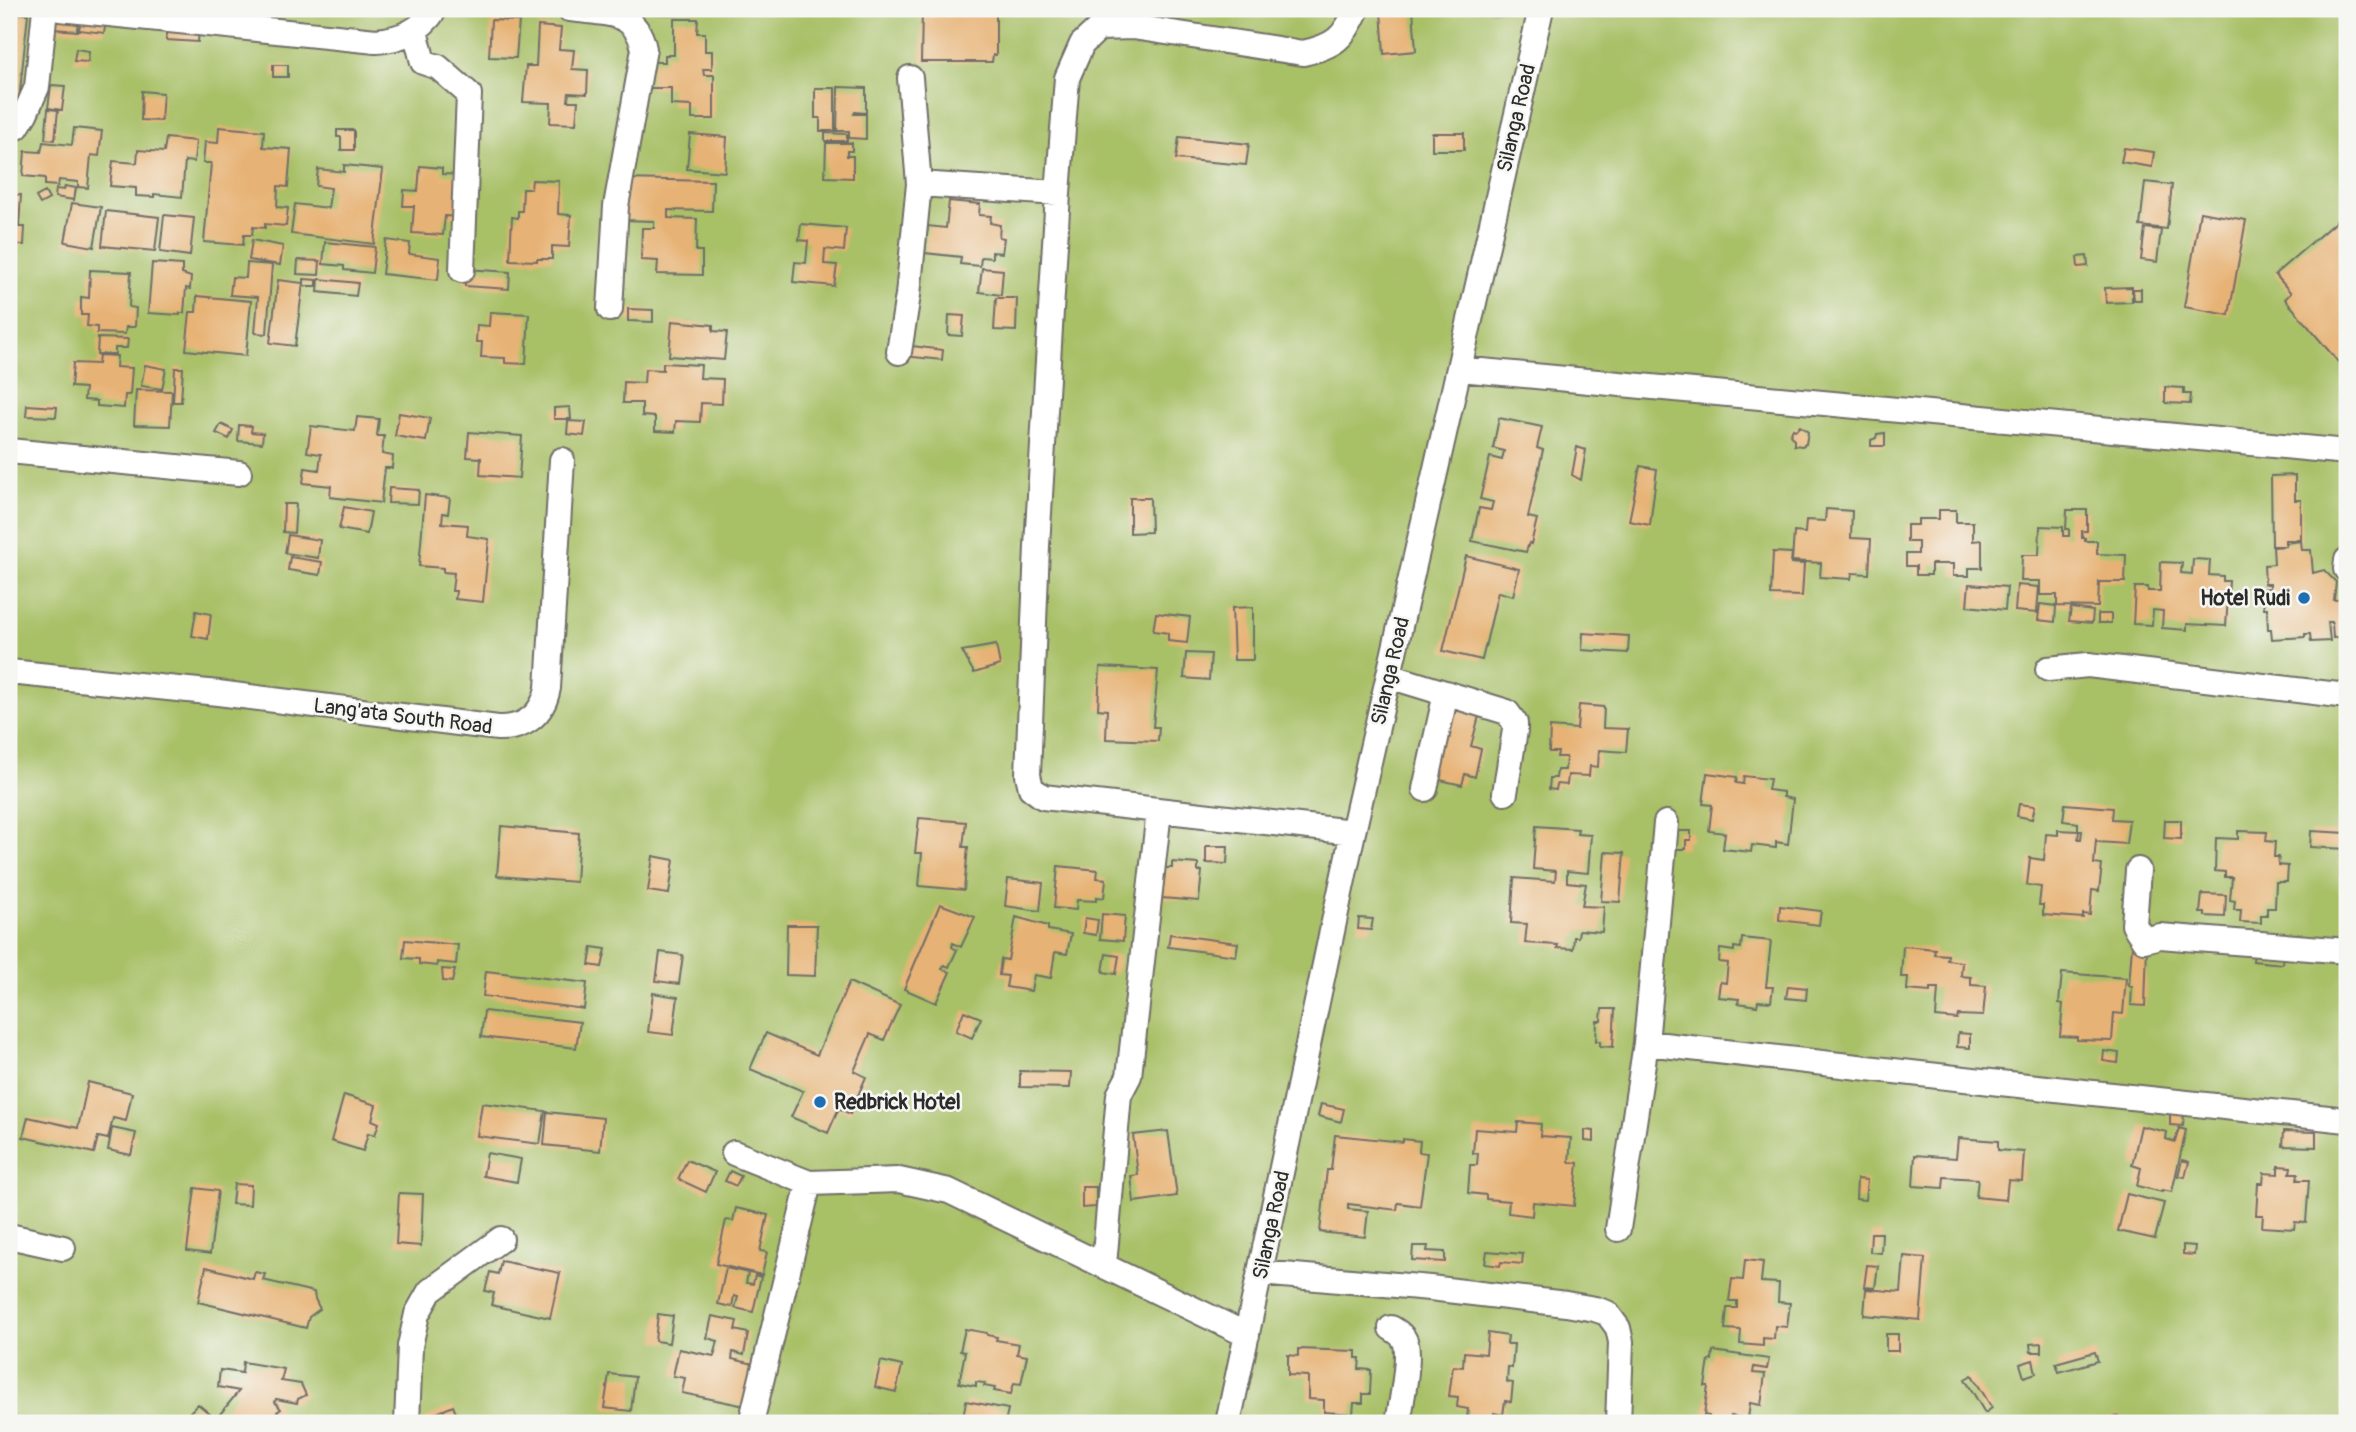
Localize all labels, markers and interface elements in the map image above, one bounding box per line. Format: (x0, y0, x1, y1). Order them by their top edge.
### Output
street label: Silanga Road (1491, 61, 1542, 175)
place label: Hotel Rudi (2200, 585, 2290, 612)
marker: Hotel Rudi (2296, 590, 2312, 606)
street label: Silanga Road (1365, 614, 1416, 728)
street label: Lang'ata South Road (312, 692, 494, 741)
place label: Redbrick Hotel (834, 1089, 961, 1116)
marker: Redbrick Hotel (812, 1094, 828, 1110)
street label: Silanga Road (1247, 1168, 1296, 1282)

